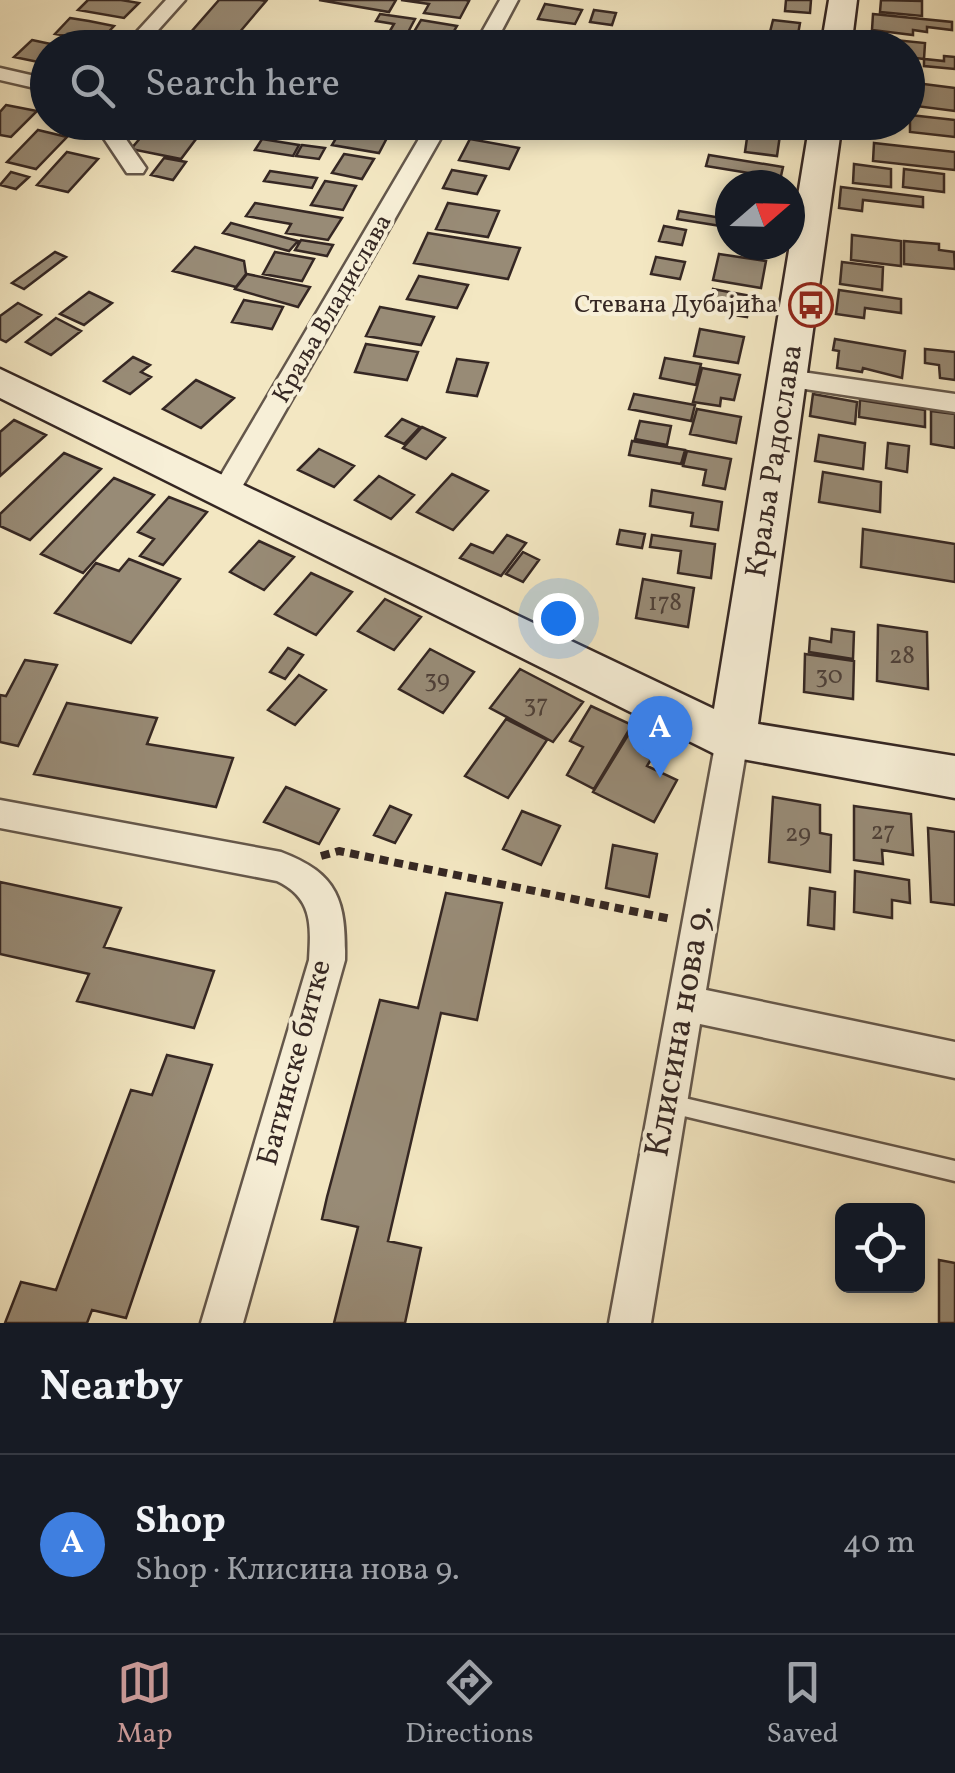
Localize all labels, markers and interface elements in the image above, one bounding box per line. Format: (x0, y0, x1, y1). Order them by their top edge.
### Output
search box (30, 30, 925, 140)
icon: search (65, 58, 120, 113)
text: Search here (145, 59, 340, 112)
north arrow (715, 170, 805, 260)
street label: Краља Владислава (265, 208, 401, 410)
bus stop icon: Стевана Дубајића (788, 282, 834, 328)
place label: Стевана Дубајића (574, 288, 778, 323)
street label: Краља Радослава (736, 341, 814, 581)
house number: 178 (648, 586, 682, 621)
your location (533, 593, 584, 644)
house number: 28 (889, 639, 915, 674)
house number: 30 (815, 659, 843, 694)
house number: 39 (424, 663, 450, 698)
house number: 37 (524, 688, 548, 723)
pin: A (628, 696, 692, 778)
house number: 27 (871, 815, 895, 850)
house number: 29 (785, 817, 811, 852)
street label: Клисина нова 9. (634, 901, 726, 1161)
street label: Батинске битке (247, 955, 343, 1171)
map controls (835, 1203, 925, 1293)
button: locate (835, 1203, 925, 1293)
text: Nearby (40, 1359, 183, 1418)
text: Shop (135, 1496, 226, 1549)
text: A (61, 1522, 84, 1566)
text: 40 m (843, 1522, 915, 1566)
text: Shop · Клисина нова 9. (135, 1549, 460, 1593)
tab: Map (116, 1655, 172, 1754)
tab: Directions (405, 1655, 534, 1754)
tab: Saved (766, 1655, 839, 1754)

